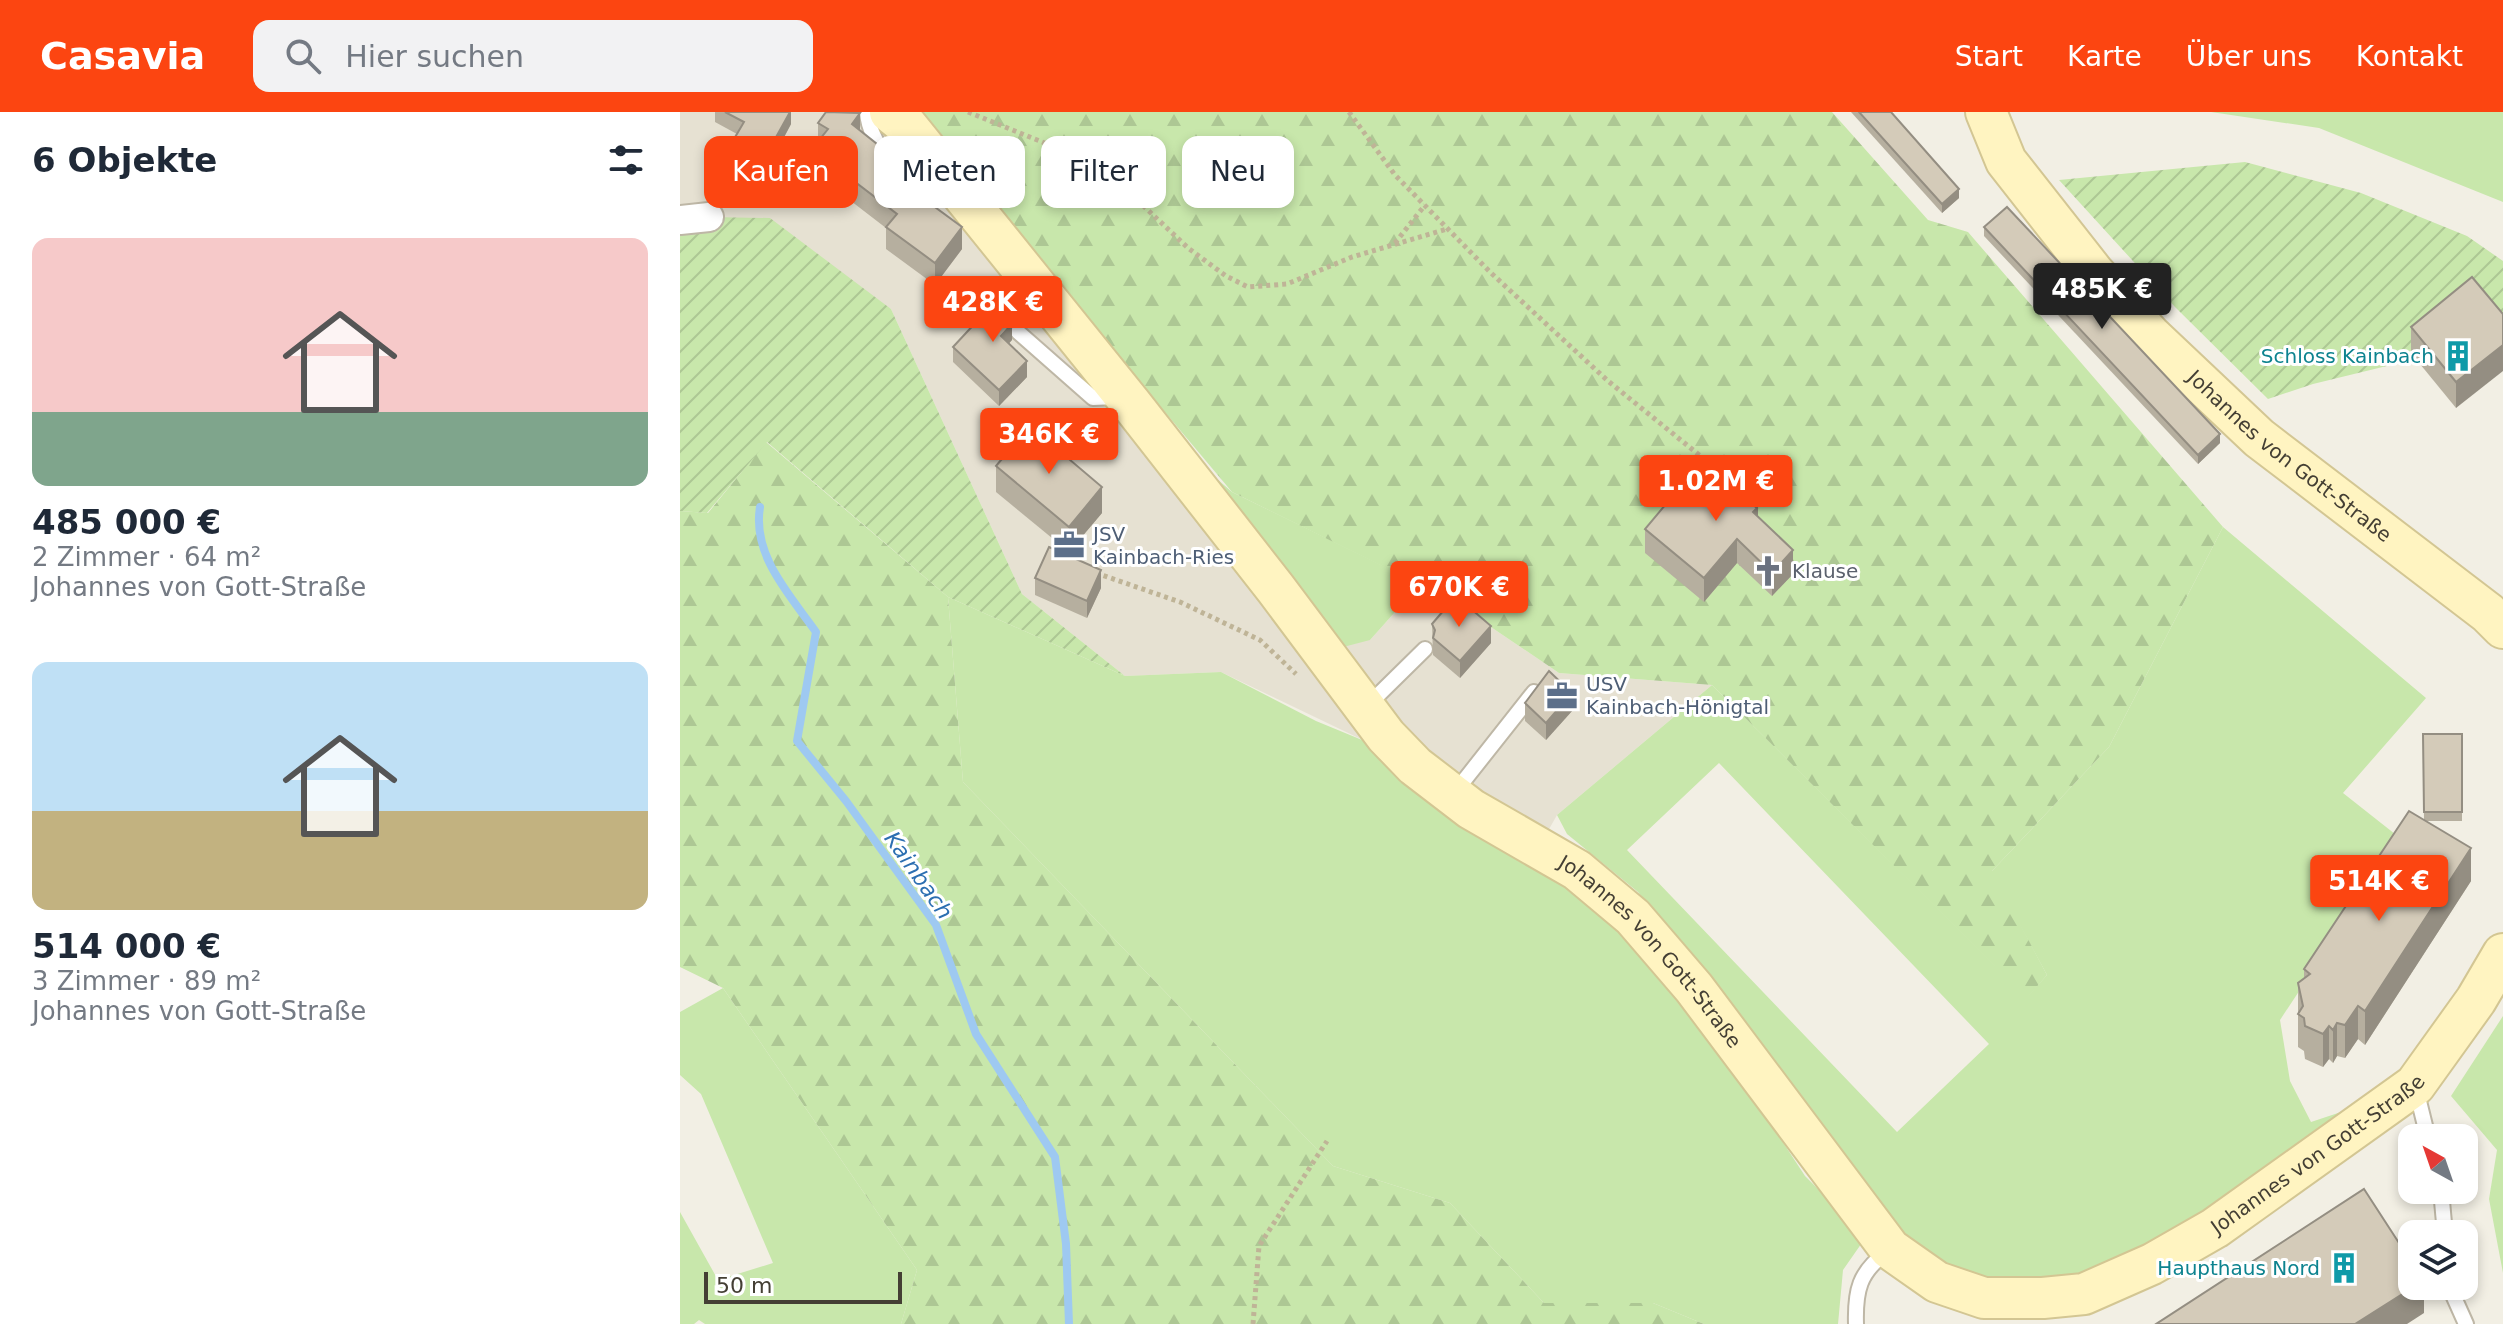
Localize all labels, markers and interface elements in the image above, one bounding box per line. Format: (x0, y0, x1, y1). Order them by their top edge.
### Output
search box (253, 20, 813, 92)
text: Casavia (40, 34, 205, 78)
icon: search (281, 34, 325, 78)
text: Hier suchen (345, 39, 524, 74)
text: Start (1955, 40, 2023, 73)
text: Karte (2067, 40, 2142, 73)
text: Über uns (2186, 40, 2312, 73)
text: Kontakt (2356, 40, 2463, 73)
chip: Kaufen (704, 136, 858, 208)
chip: Mieten (874, 136, 1025, 208)
chip: Filter (1041, 136, 1166, 208)
chip: Neu (1182, 136, 1294, 208)
icon: filters (604, 138, 648, 182)
text: 6 Objekte (32, 140, 217, 180)
pin: 485K € (2037, 263, 2167, 331)
text: 485K € (2051, 274, 2153, 304)
pin: 428K € (928, 276, 1058, 344)
text: 428K € (942, 287, 1044, 317)
icon: home (268, 290, 412, 434)
building icon: Schloss Kainbach (2441, 339, 2475, 373)
place label: Schloss Kainbach (2261, 344, 2434, 368)
street label: Johannes von Gott-Straße (2181, 364, 2396, 547)
pin: 346K € (984, 408, 1114, 476)
text: 346K € (998, 419, 1100, 449)
pin: 1.02M € (1642, 455, 1790, 523)
text: 1.02M € (1657, 466, 1775, 496)
text: 485 000 € (32, 502, 221, 542)
place label: JSV Kainbach-Ries (1091, 522, 1234, 569)
office icon: JSV Kainbach-Ries (1052, 528, 1086, 562)
text: 2 Zimmer · 64 m² (32, 542, 261, 572)
church icon: Klause (1751, 554, 1785, 588)
place label: Klause (1792, 559, 1858, 583)
pin: 670K € (1394, 561, 1524, 629)
text: Johannes von Gott-Straße (32, 572, 366, 602)
text: 670K € (1408, 572, 1510, 602)
place label: USV Kainbach-Hönigtal (1586, 672, 1769, 719)
office icon: USV Kainbach-Hönigtal (1545, 679, 1579, 713)
icon: home (268, 714, 412, 858)
water label: Kainbach (879, 827, 958, 924)
street label: Johannes von Gott-Straße (1553, 849, 1747, 1052)
pin: 514K € (2314, 855, 2444, 923)
text: 514K € (2328, 866, 2430, 896)
text: 514 000 € (32, 926, 221, 966)
text: 3 Zimmer · 89 m² (32, 966, 261, 996)
text: Johannes von Gott-Straße (32, 996, 366, 1026)
street label: Johannes von Gott-Straße (2205, 1071, 2430, 1240)
north arrow (2398, 1124, 2478, 1204)
map controls (2398, 1124, 2478, 1300)
button: layers (2398, 1220, 2478, 1300)
building icon: Haupthaus Nord (2327, 1251, 2361, 1285)
place label: Haupthaus Nord (2157, 1256, 2320, 1280)
scale bar (704, 1268, 902, 1304)
text: 50 m (716, 1273, 772, 1298)

